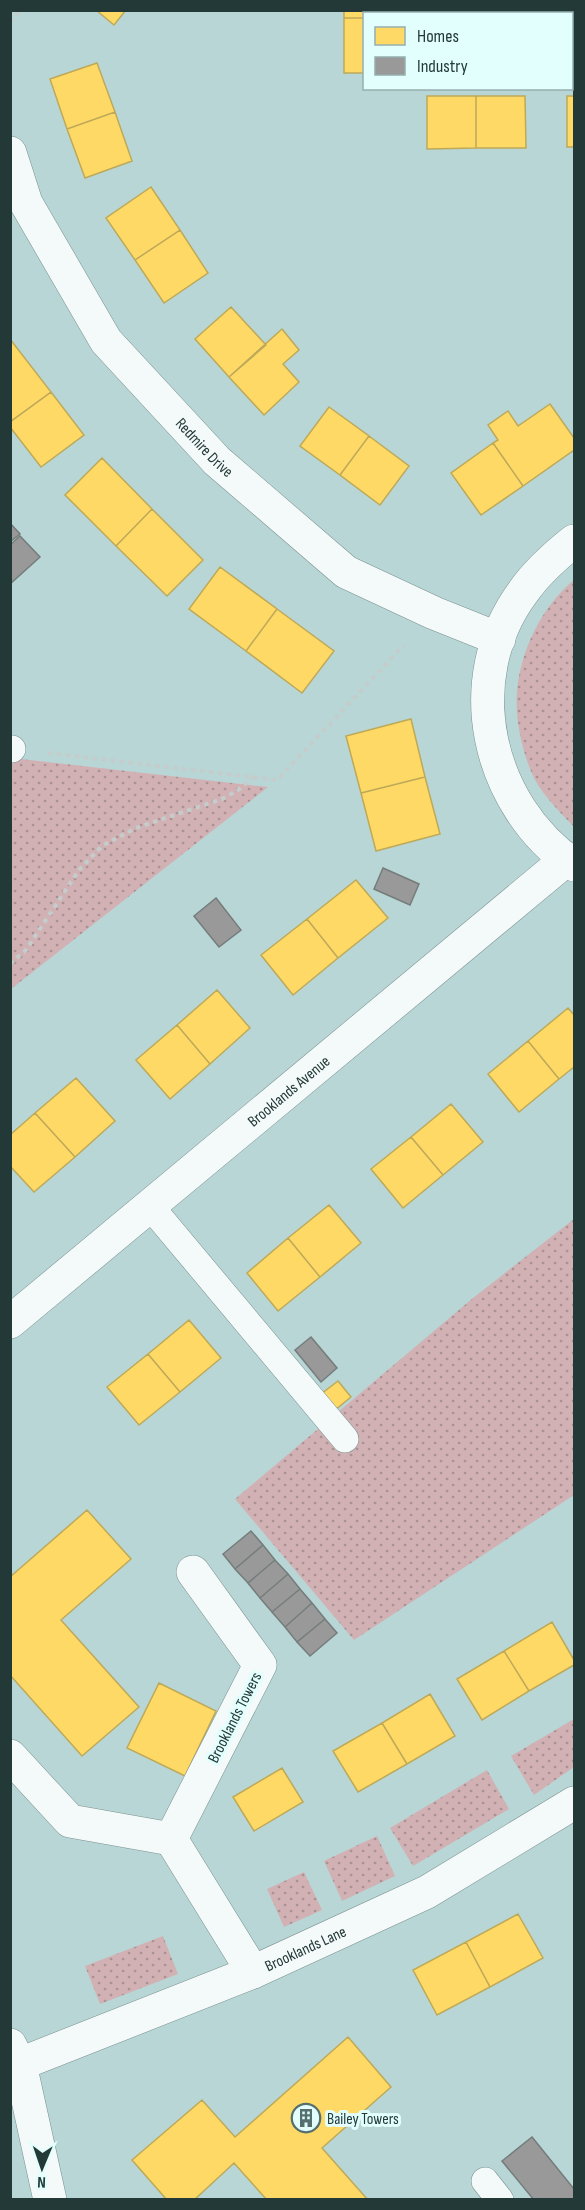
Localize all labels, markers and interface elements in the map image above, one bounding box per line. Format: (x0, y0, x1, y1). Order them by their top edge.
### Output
legend (363, 12, 573, 90)
text: Homes (417, 26, 459, 47)
text: Industry (417, 56, 468, 77)
street label: Redmire Drive (171, 415, 237, 482)
street label: Brooklands Avenue (244, 1052, 334, 1131)
street label: Brooklands Towers (204, 1669, 266, 1766)
street label: Brooklands Lane (262, 1922, 349, 1976)
building icon: Bailey Towers (290, 2102, 322, 2134)
place label: Bailey Towers (327, 2110, 399, 2129)
north arrow (12, 2138, 72, 2198)
text: N (37, 2172, 46, 2191)

